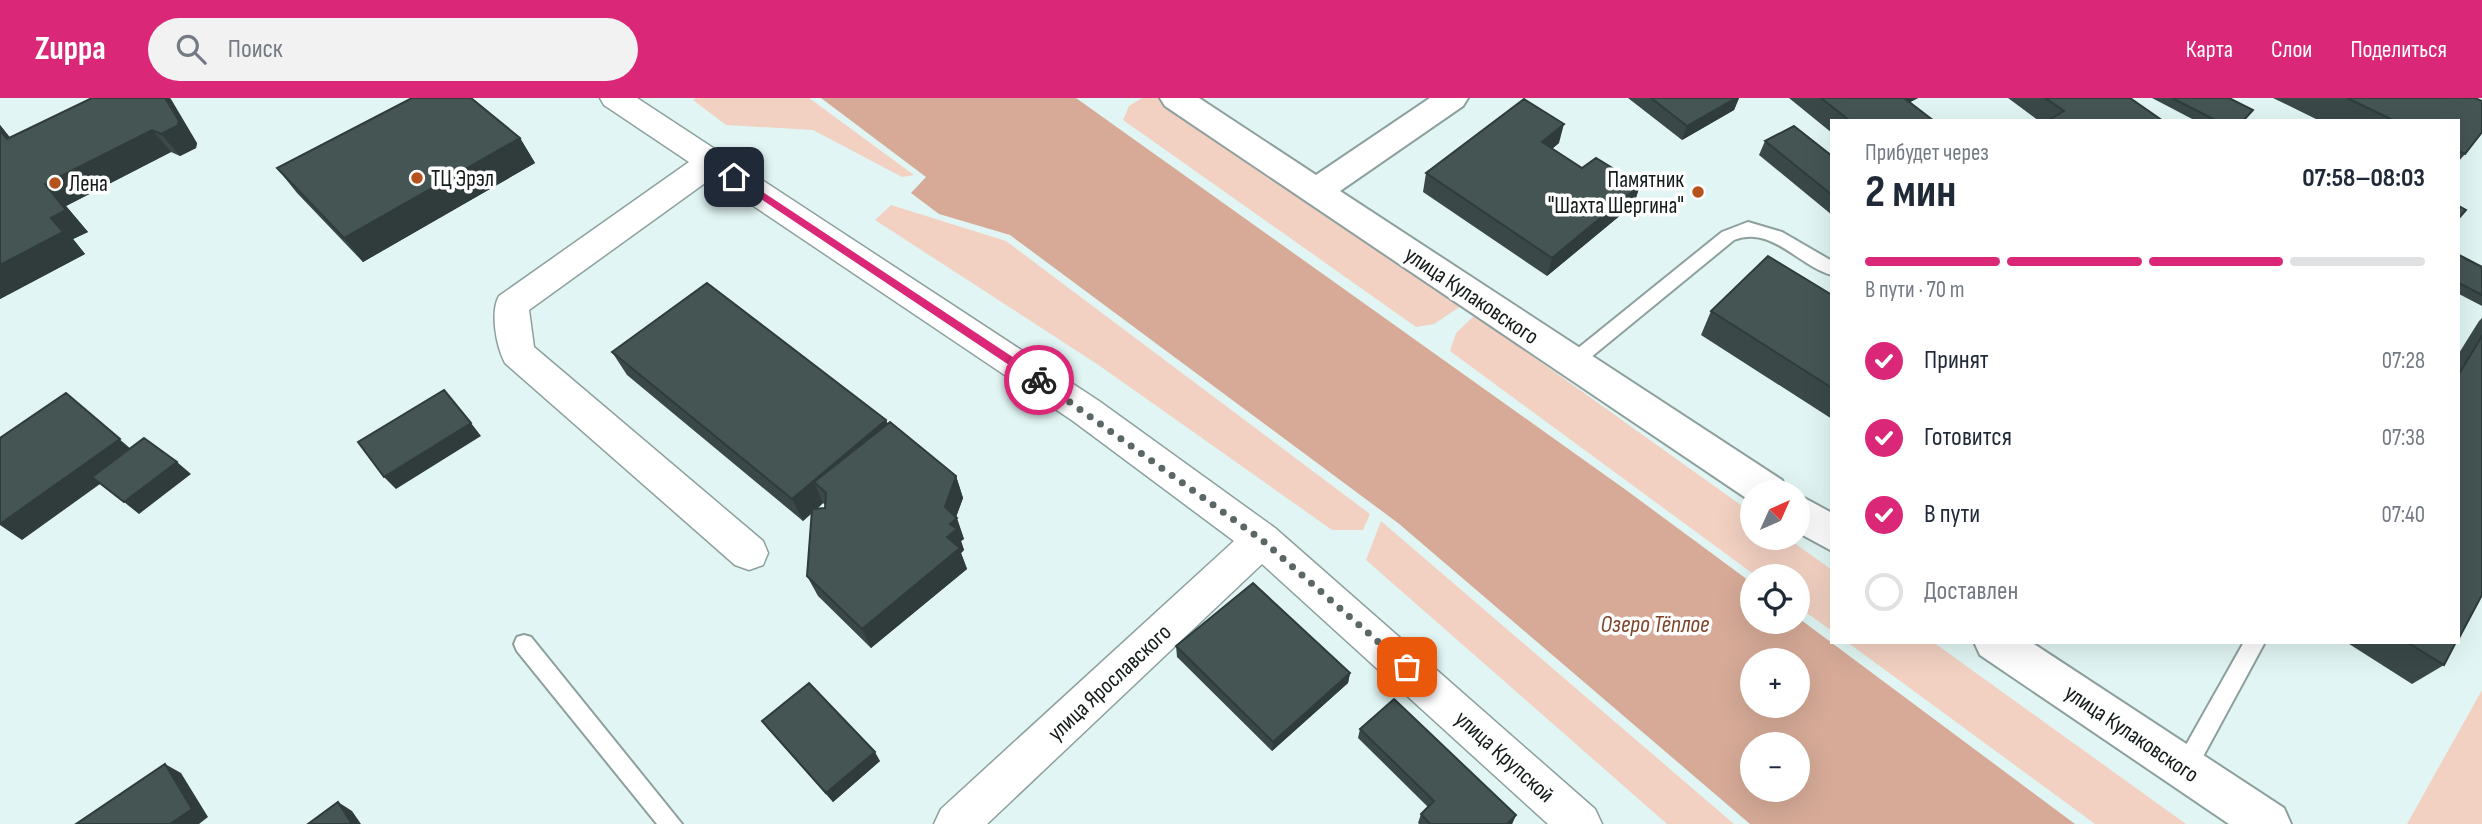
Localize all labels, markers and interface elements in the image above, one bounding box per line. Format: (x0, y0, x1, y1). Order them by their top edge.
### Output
search box (148, 18, 638, 81)
text: Zuppa (35, 29, 106, 69)
icon: search (172, 30, 210, 68)
text: Поиск (228, 34, 283, 65)
text: Карта (2186, 35, 2233, 64)
text: Слои (2271, 35, 2312, 64)
text: Поделиться (2350, 35, 2447, 64)
text: Прибудет через (1865, 139, 1989, 167)
pin (704, 147, 764, 207)
icon: home (715, 158, 753, 196)
text: 07:58–08:03 (2302, 163, 2425, 194)
place label: ТЦ Эрэл (431, 165, 494, 193)
text: 2 мин (1865, 165, 1956, 220)
place label: Памятник "Шахта Шергина" (1548, 166, 1684, 220)
place label: Лена (69, 170, 108, 198)
marker: ТЦ Эрэл (409, 170, 425, 186)
marker: Лена (47, 175, 63, 191)
marker: Памятник "Шахта Шергина" (1690, 184, 1706, 200)
street label: улица Кулаковского (1399, 241, 1544, 351)
text: В пути · 70 m (1865, 276, 1964, 304)
icon: check (1865, 342, 1903, 380)
courier (1004, 345, 1074, 415)
text: Принят (1924, 345, 1989, 376)
text: 07:28 (2382, 347, 2425, 375)
icon: bike (1020, 361, 1058, 399)
icon: check (1865, 419, 1903, 457)
text: Готовится (1924, 422, 2012, 453)
text: 07:38 (2382, 424, 2425, 452)
north arrow (1740, 480, 1810, 550)
map controls (1740, 480, 1810, 802)
icon: check (1865, 496, 1903, 534)
text: В пути (1924, 499, 1980, 530)
text: 07:40 (2382, 501, 2425, 529)
button: locate (1740, 564, 1810, 634)
text: Доставлен (1924, 576, 2018, 607)
water label: Озеро Тёплое (1601, 610, 1709, 639)
street label: улица Ярославского (1042, 618, 1177, 747)
pin (1377, 637, 1437, 697)
icon: bag (1388, 648, 1426, 686)
button: + (1740, 648, 1810, 718)
street label: улица Кулаковского (2059, 679, 2204, 789)
street label: улица Крупской (1449, 705, 1560, 809)
button: − (1740, 732, 1810, 802)

